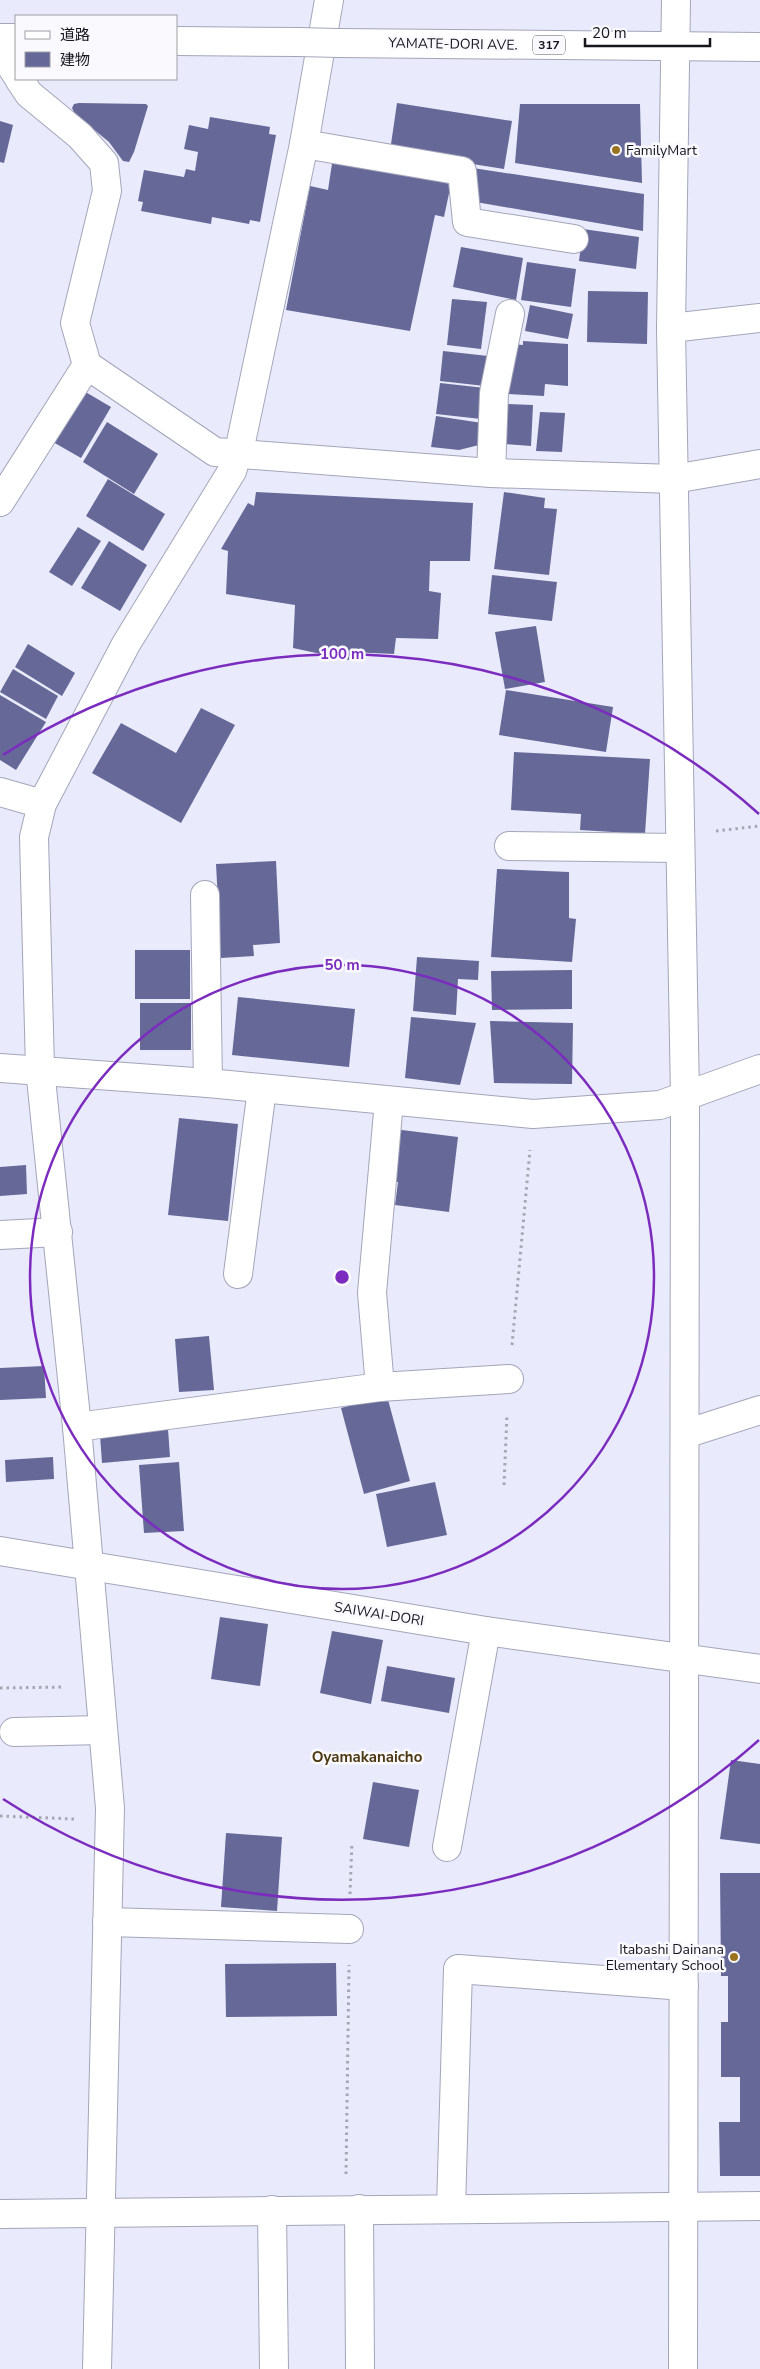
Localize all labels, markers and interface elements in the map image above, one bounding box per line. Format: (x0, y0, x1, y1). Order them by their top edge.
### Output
legend (15, 15, 178, 80)
scale bar (585, 15, 710, 47)
text: 20 m (592, 23, 627, 43)
text: 道路 (60, 25, 90, 45)
street label: YAMATE-DORI AVE. (387, 33, 518, 55)
road number: 317 (533, 36, 565, 54)
text: 建物 (60, 50, 90, 70)
place label: FamilyMart (626, 141, 697, 160)
marker: FamilyMart (610, 144, 622, 156)
text: 100 m (320, 644, 364, 664)
text: 50 m (324, 955, 360, 975)
centre of rings (333, 1268, 351, 1286)
street label: SAIWAI-DORI (333, 1598, 425, 1630)
district label: Oyamakanaicho (312, 1747, 423, 1767)
place label: Itabashi Dainana Elementary School (606, 1940, 725, 1975)
marker: Itabashi Dainana Elementary School (728, 1951, 740, 1963)

